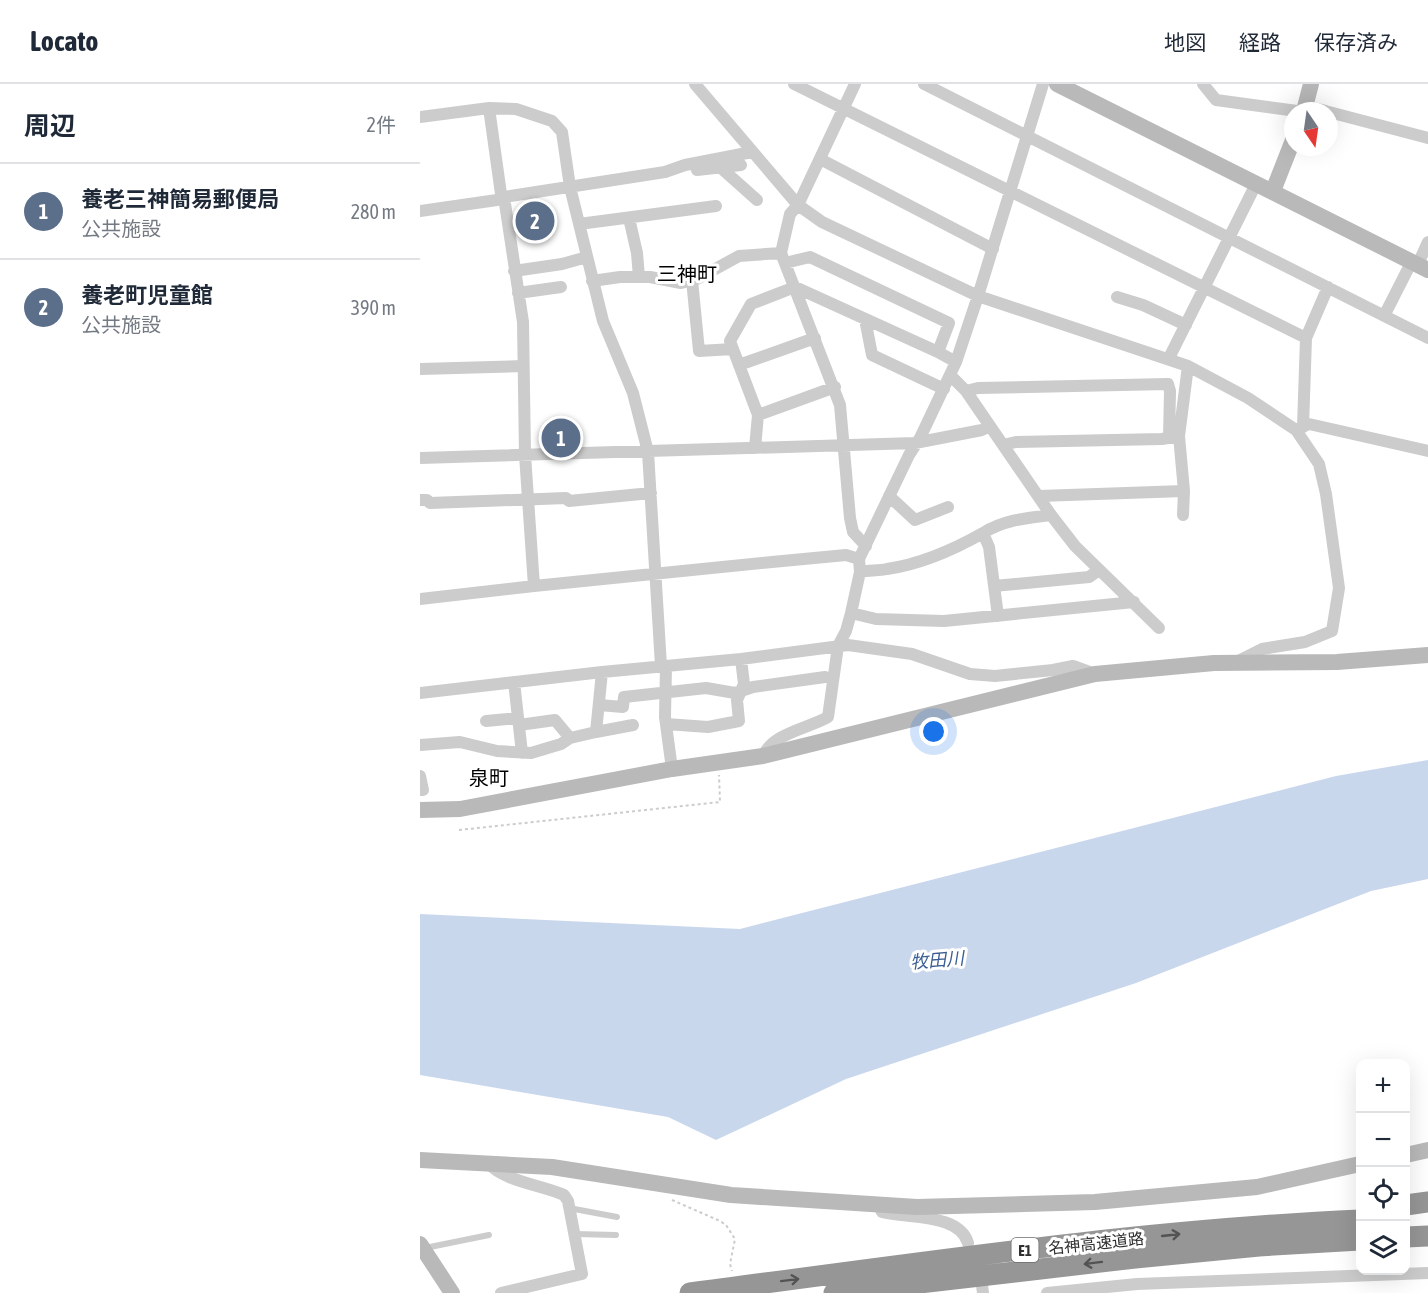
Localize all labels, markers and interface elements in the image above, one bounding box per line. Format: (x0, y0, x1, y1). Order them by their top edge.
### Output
text: Locato (30, 25, 98, 57)
text: 地図 (1164, 30, 1206, 54)
text: 経路 (1239, 30, 1281, 54)
text: 保存済み (1314, 30, 1398, 54)
north arrow (1284, 102, 1338, 156)
text: 周辺 (24, 111, 76, 141)
text: 2件 (367, 113, 396, 136)
text: 養老三神簡易郵便局 (81, 186, 279, 212)
pin: 2 (516, 198, 554, 244)
text: 1 (39, 200, 48, 223)
text: 280 m (351, 200, 396, 223)
text: 公共施設 (81, 217, 161, 240)
district label: 三神町 (657, 262, 717, 285)
text: 養老町児童館 (81, 282, 213, 308)
text: 2 (39, 296, 48, 319)
text: 390 m (351, 296, 396, 319)
text: 公共施設 (81, 313, 161, 336)
pin: 1 (542, 416, 580, 460)
your location (919, 717, 948, 746)
district label: 泉町 (469, 766, 509, 789)
water label: 牧田川 (909, 947, 967, 973)
map controls (1356, 1059, 1410, 1275)
button: + (1356, 1059, 1410, 1113)
button: − (1356, 1113, 1410, 1167)
button: locate (1356, 1167, 1410, 1221)
button: layers (1356, 1221, 1410, 1275)
street label: 名神高速道路 (1047, 1229, 1145, 1257)
one-way arrow (1161, 1229, 1181, 1240)
road number: E1 (1012, 1238, 1038, 1262)
one-way arrow (1084, 1258, 1103, 1269)
one-way arrow (780, 1274, 799, 1285)

